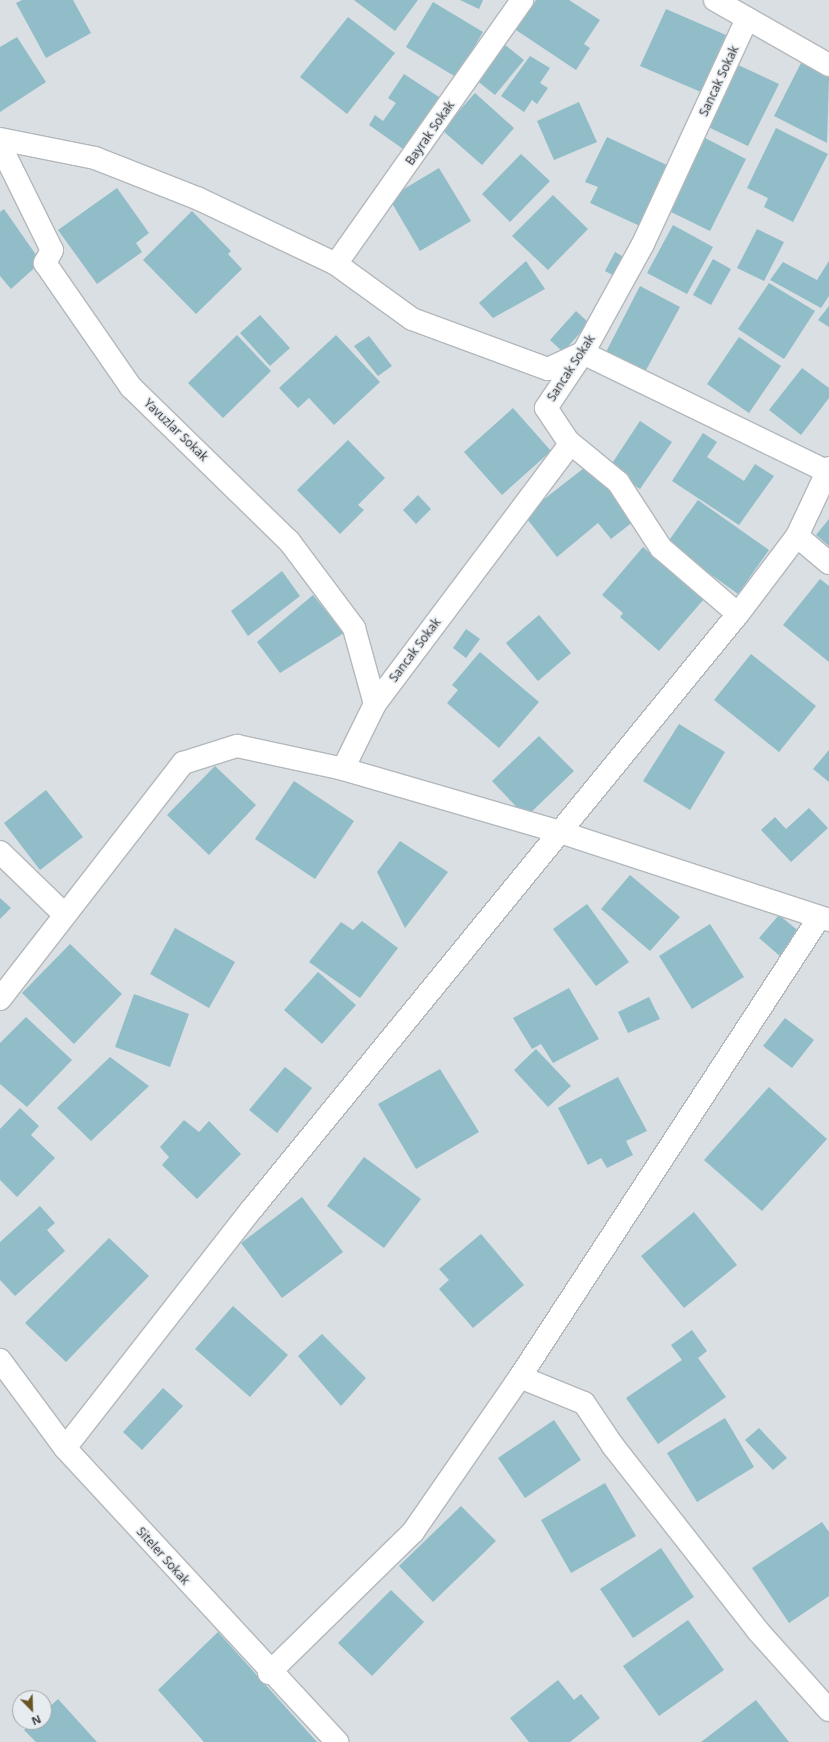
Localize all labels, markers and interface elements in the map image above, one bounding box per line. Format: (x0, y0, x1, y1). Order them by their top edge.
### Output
street label: Sancak Sokak (696, 43, 742, 119)
street label: Bayrak Sokak (403, 98, 457, 168)
street label: Sancak Sokak (544, 332, 598, 404)
street label: Yavuzlar Sokak (141, 396, 211, 464)
street label: Sancak Sokak (386, 615, 444, 685)
street label: Siteler Sokak (134, 1524, 192, 1588)
north arrow (12, 1690, 52, 1730)
text: N (29, 1712, 44, 1729)

